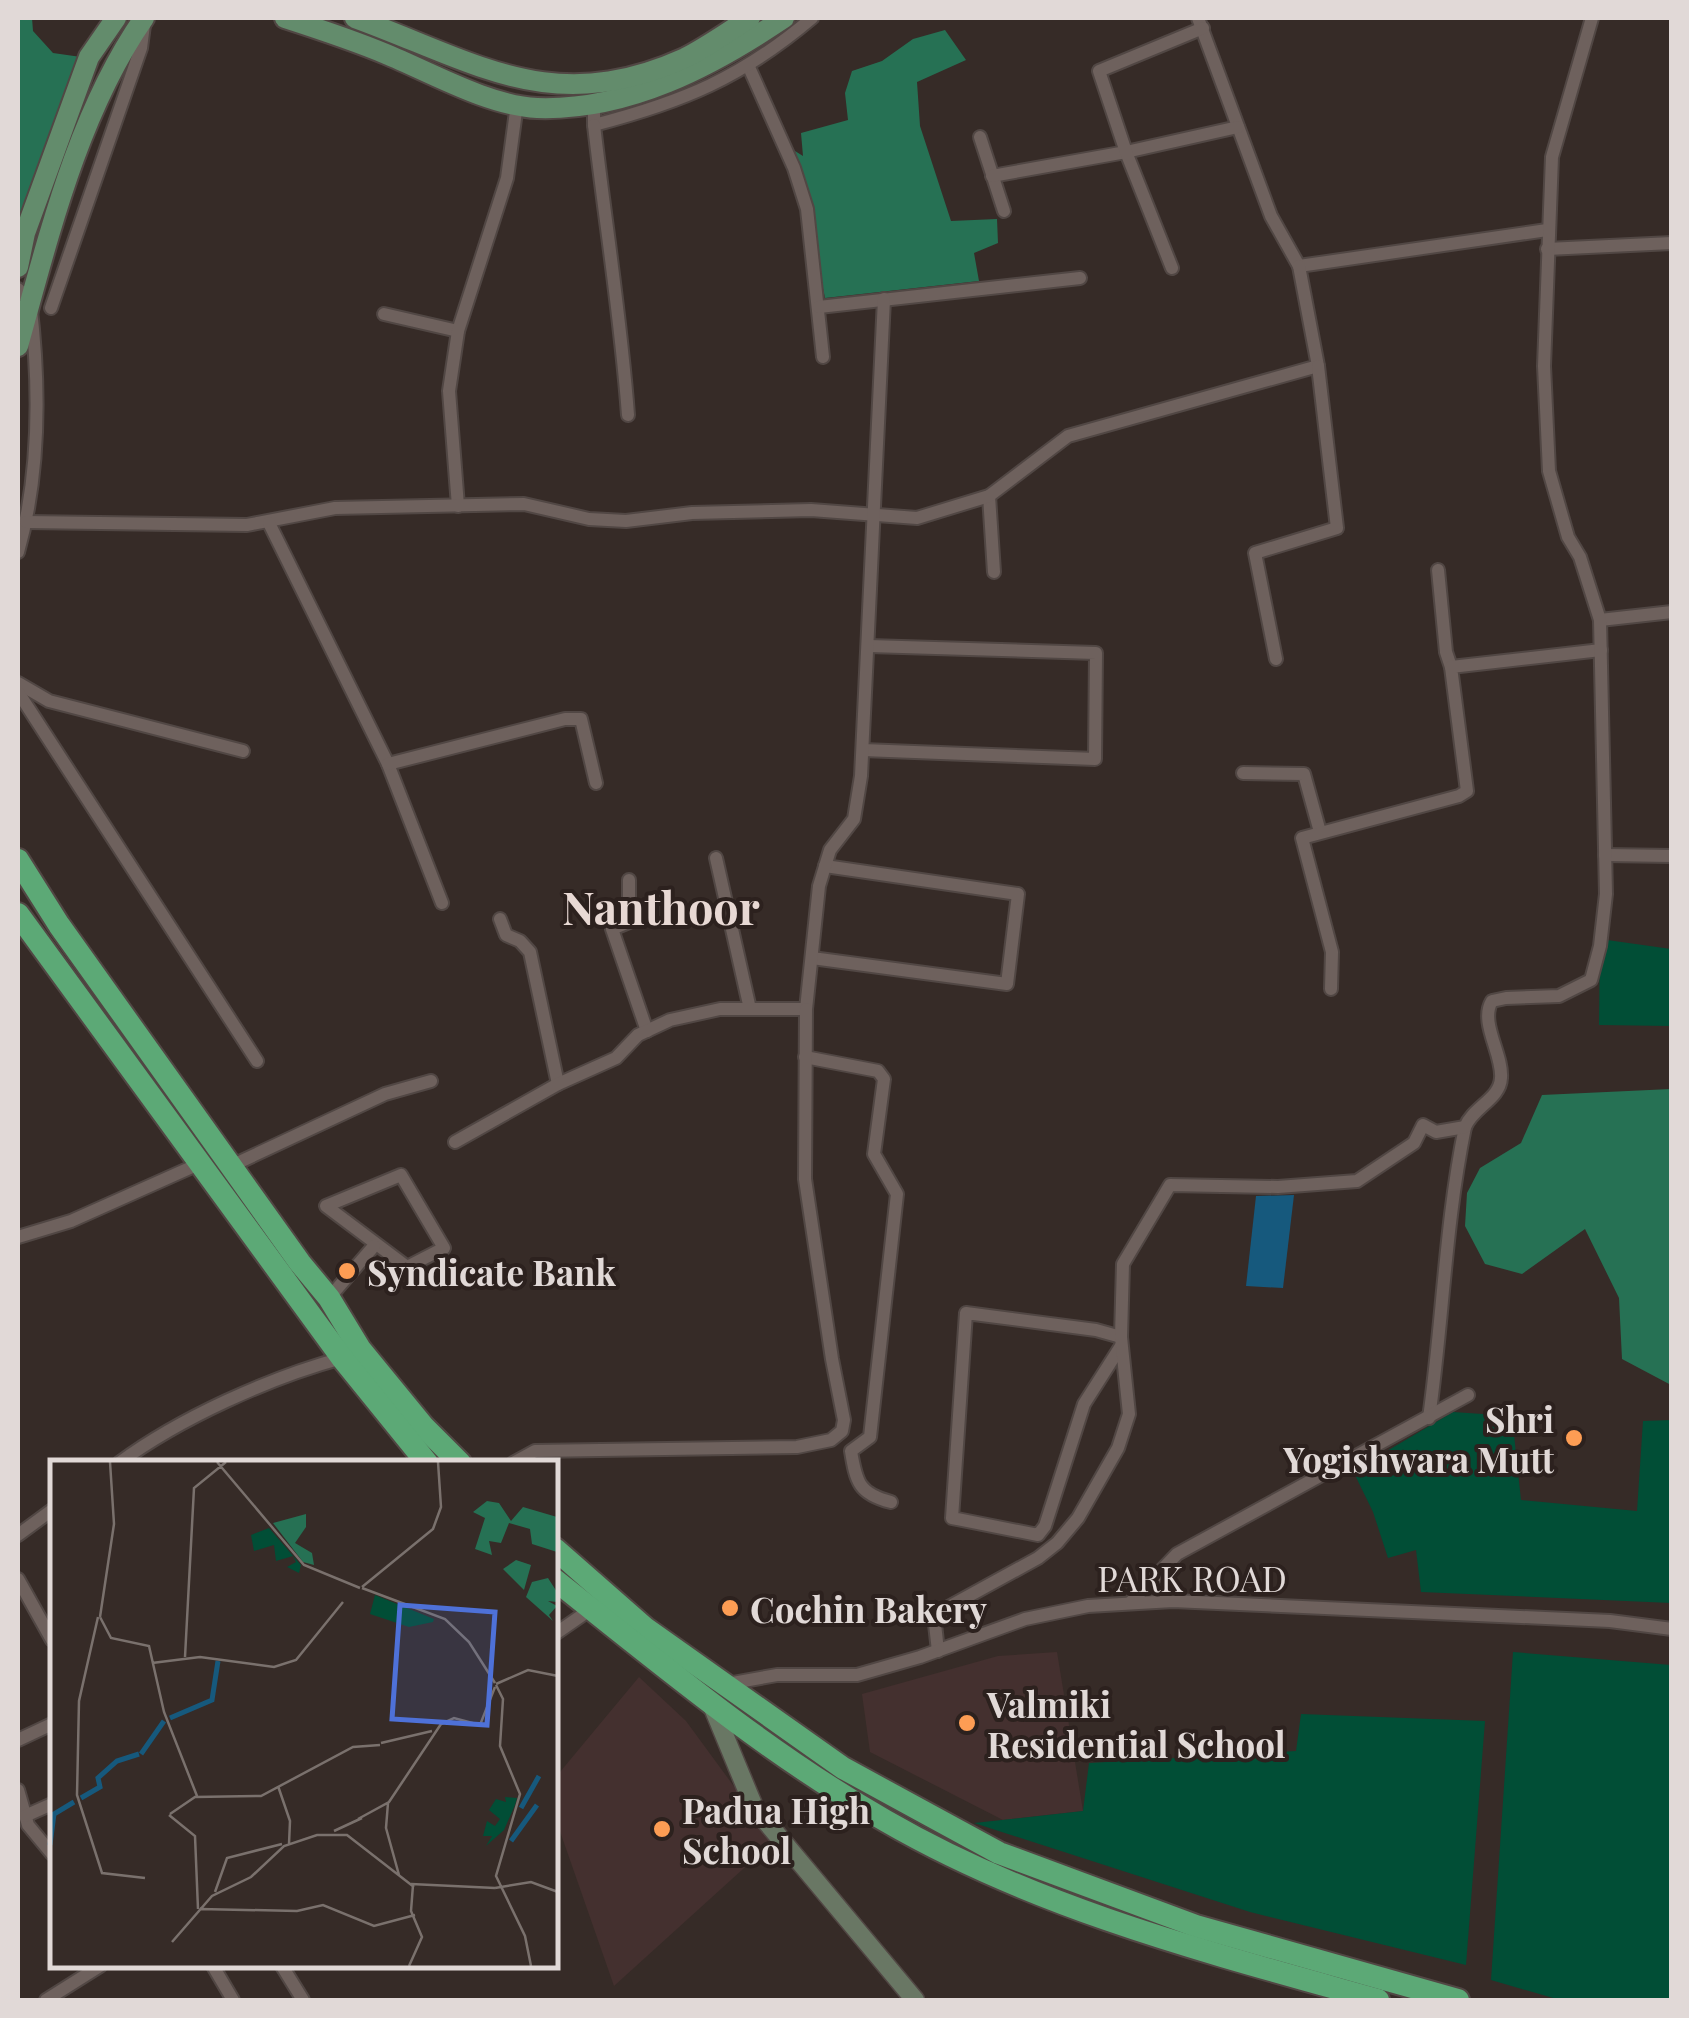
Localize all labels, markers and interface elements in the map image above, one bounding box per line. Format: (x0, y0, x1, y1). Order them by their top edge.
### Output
district label: Nanthoor (562, 876, 760, 936)
place label: Syndicate Bank (367, 1248, 617, 1295)
marker: Syndicate Bank (336, 1260, 358, 1282)
place label: Shri Yogishwara Mutt (1282, 1395, 1555, 1482)
marker: Shri Yogishwara Mutt (1563, 1427, 1585, 1449)
inset map (50, 1460, 558, 1968)
street label: PARK ROAD (1097, 1554, 1287, 1601)
place label: Cochin Bakery (750, 1585, 987, 1632)
marker: Cochin Bakery (719, 1597, 741, 1619)
place label: Valmiki Residential School (986, 1680, 1286, 1767)
marker: Valmiki Residential School (956, 1712, 978, 1734)
place label: Padua High School (682, 1786, 870, 1873)
marker: Padua High School (651, 1818, 673, 1840)

